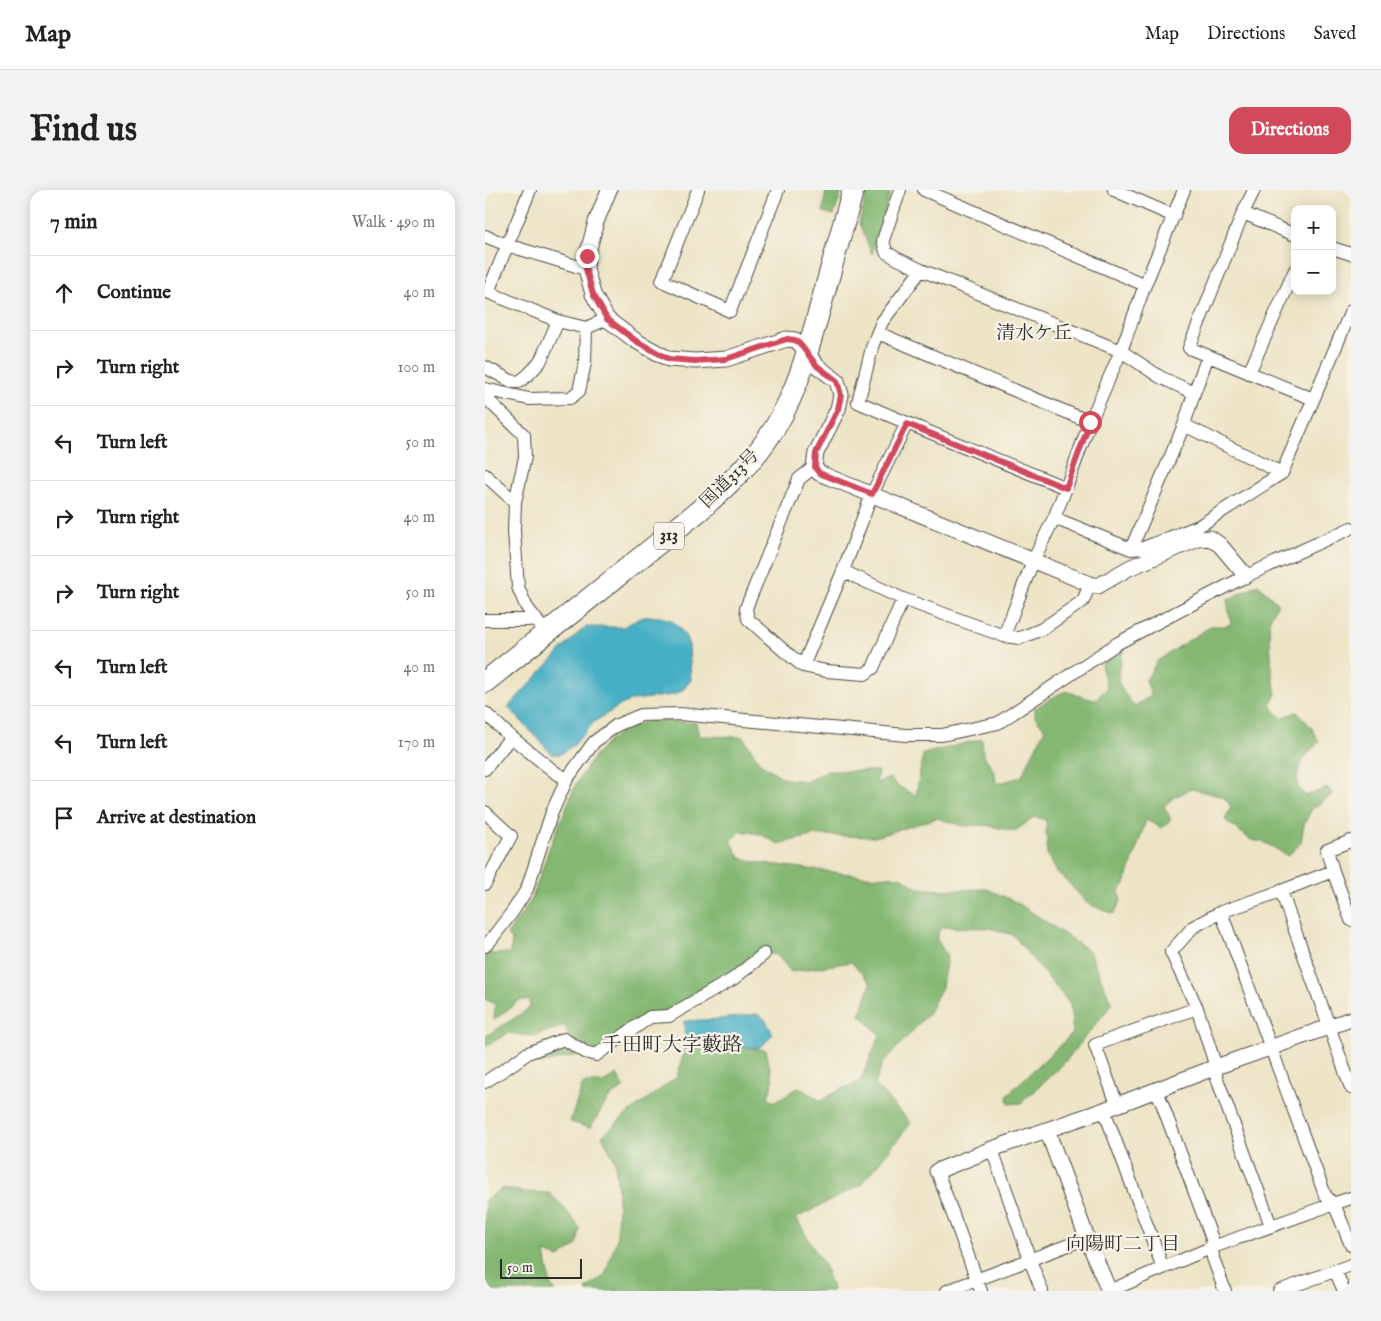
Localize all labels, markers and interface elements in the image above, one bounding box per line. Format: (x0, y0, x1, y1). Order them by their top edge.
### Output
text: Map (25, 19, 71, 50)
text: Map (1145, 23, 1179, 46)
text: Directions (1207, 23, 1285, 46)
text: Saved (1313, 23, 1356, 46)
button: Directions (1229, 107, 1351, 154)
text: Find us (30, 108, 137, 153)
map controls (1291, 205, 1336, 295)
button: + (1291, 205, 1336, 250)
text: 7 min (50, 209, 97, 236)
text: Walk · 490 m (352, 213, 435, 233)
route end (576, 245, 599, 268)
button: − (1291, 250, 1336, 295)
icon: ahead (50, 279, 78, 307)
text: Continue (97, 281, 171, 305)
text: 40 m (403, 283, 435, 303)
district label: 清水ケ丘 (996, 322, 1072, 346)
icon: right (50, 354, 78, 382)
text: Turn right (97, 356, 179, 380)
text: 100 m (398, 358, 435, 378)
route start (1079, 411, 1102, 434)
icon: left (50, 429, 78, 457)
text: Turn left (97, 431, 168, 455)
text: 50 m (406, 433, 435, 453)
street label: 国道313号 (696, 445, 764, 513)
icon: right (50, 504, 78, 532)
text: Turn right (97, 506, 179, 530)
text: 40 m (403, 508, 435, 528)
road number: 313 (654, 522, 684, 550)
icon: right (50, 579, 78, 607)
text: Turn right (97, 581, 179, 605)
text: 50 m (406, 583, 435, 603)
icon: left (50, 654, 78, 682)
text: Turn left (97, 656, 168, 680)
text: 40 m (403, 658, 435, 678)
icon: left (50, 729, 78, 757)
text: Turn left (97, 731, 168, 755)
text: 170 m (398, 733, 435, 753)
icon: arrive (50, 804, 78, 832)
text: Arrive at destination (97, 806, 256, 830)
district label: 千田町大字藪路 (602, 1033, 742, 1058)
district label: 向陽町二丁目 (1066, 1233, 1180, 1257)
scale bar (500, 1256, 583, 1279)
text: 50 m (507, 1259, 533, 1277)

